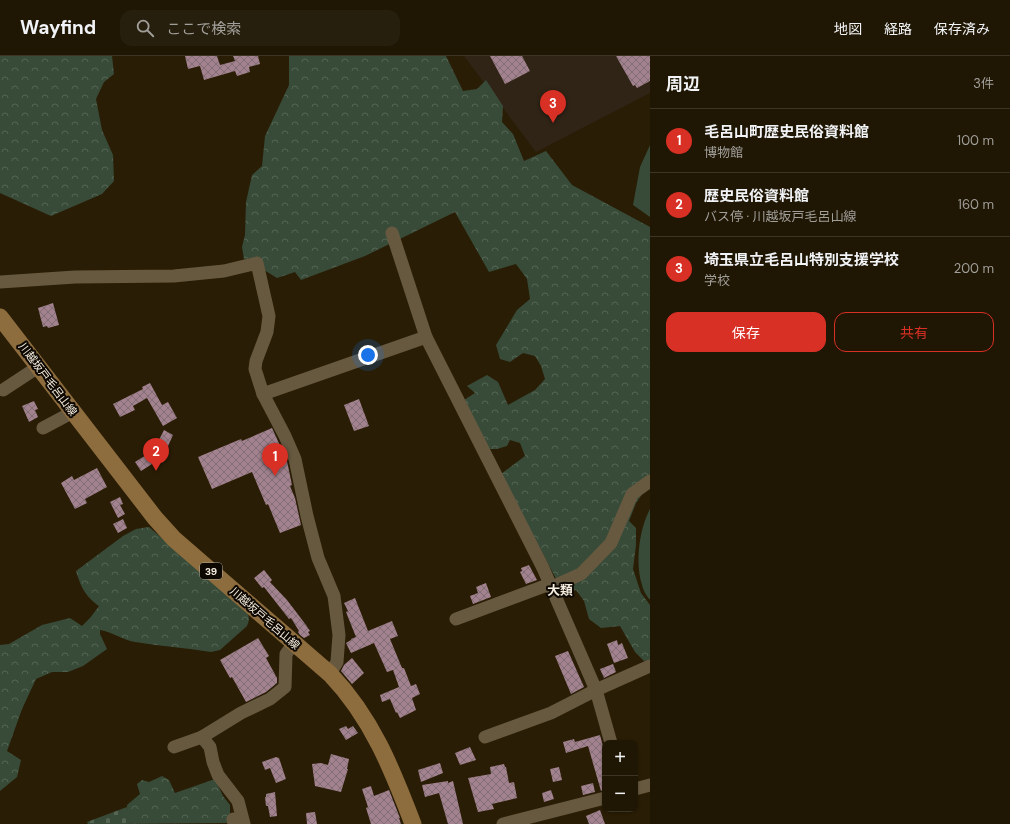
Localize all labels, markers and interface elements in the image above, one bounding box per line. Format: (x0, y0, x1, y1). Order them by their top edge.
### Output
search box (120, 10, 400, 46)
text: Wayfind (20, 15, 96, 40)
icon: search (134, 17, 156, 39)
text: ここで検索 (166, 19, 241, 39)
text: 地図 (834, 20, 862, 38)
text: 経路 (884, 20, 912, 38)
text: 保存済み (934, 20, 990, 38)
text: 周辺 (666, 73, 700, 95)
text: 3件 (973, 75, 994, 92)
pin: 3 (540, 90, 566, 123)
text: 毛呂山町歴史民俗資料館 (704, 122, 869, 142)
text: 1 (677, 132, 681, 149)
text: 100 m (957, 132, 994, 149)
text: 博物館 (704, 144, 743, 161)
text: 歴史民俗資料館 (704, 186, 809, 206)
text: 2 (675, 196, 683, 213)
text: 160 m (958, 196, 994, 213)
text: バス停 · 川越坂戸毛呂山線 (704, 208, 857, 225)
text: 埼玉県立毛呂山特別支援学校 (704, 250, 899, 270)
text: 3 (675, 260, 683, 277)
text: 200 m (954, 260, 994, 277)
text: 学校 (704, 272, 730, 289)
button: 保存 (666, 312, 826, 352)
button: 共有 (834, 312, 994, 352)
street label: 川越坂戸毛呂山線 (16, 340, 80, 418)
your location (358, 345, 378, 365)
pin: 2 (143, 438, 169, 471)
pin: 1 (262, 443, 288, 476)
road number: 39 (200, 563, 222, 579)
district label: 大類 (547, 582, 573, 599)
street label: 川越坂戸毛呂山線 (227, 584, 303, 652)
map controls (602, 740, 638, 812)
button: + (602, 740, 638, 776)
button: − (602, 776, 638, 812)

